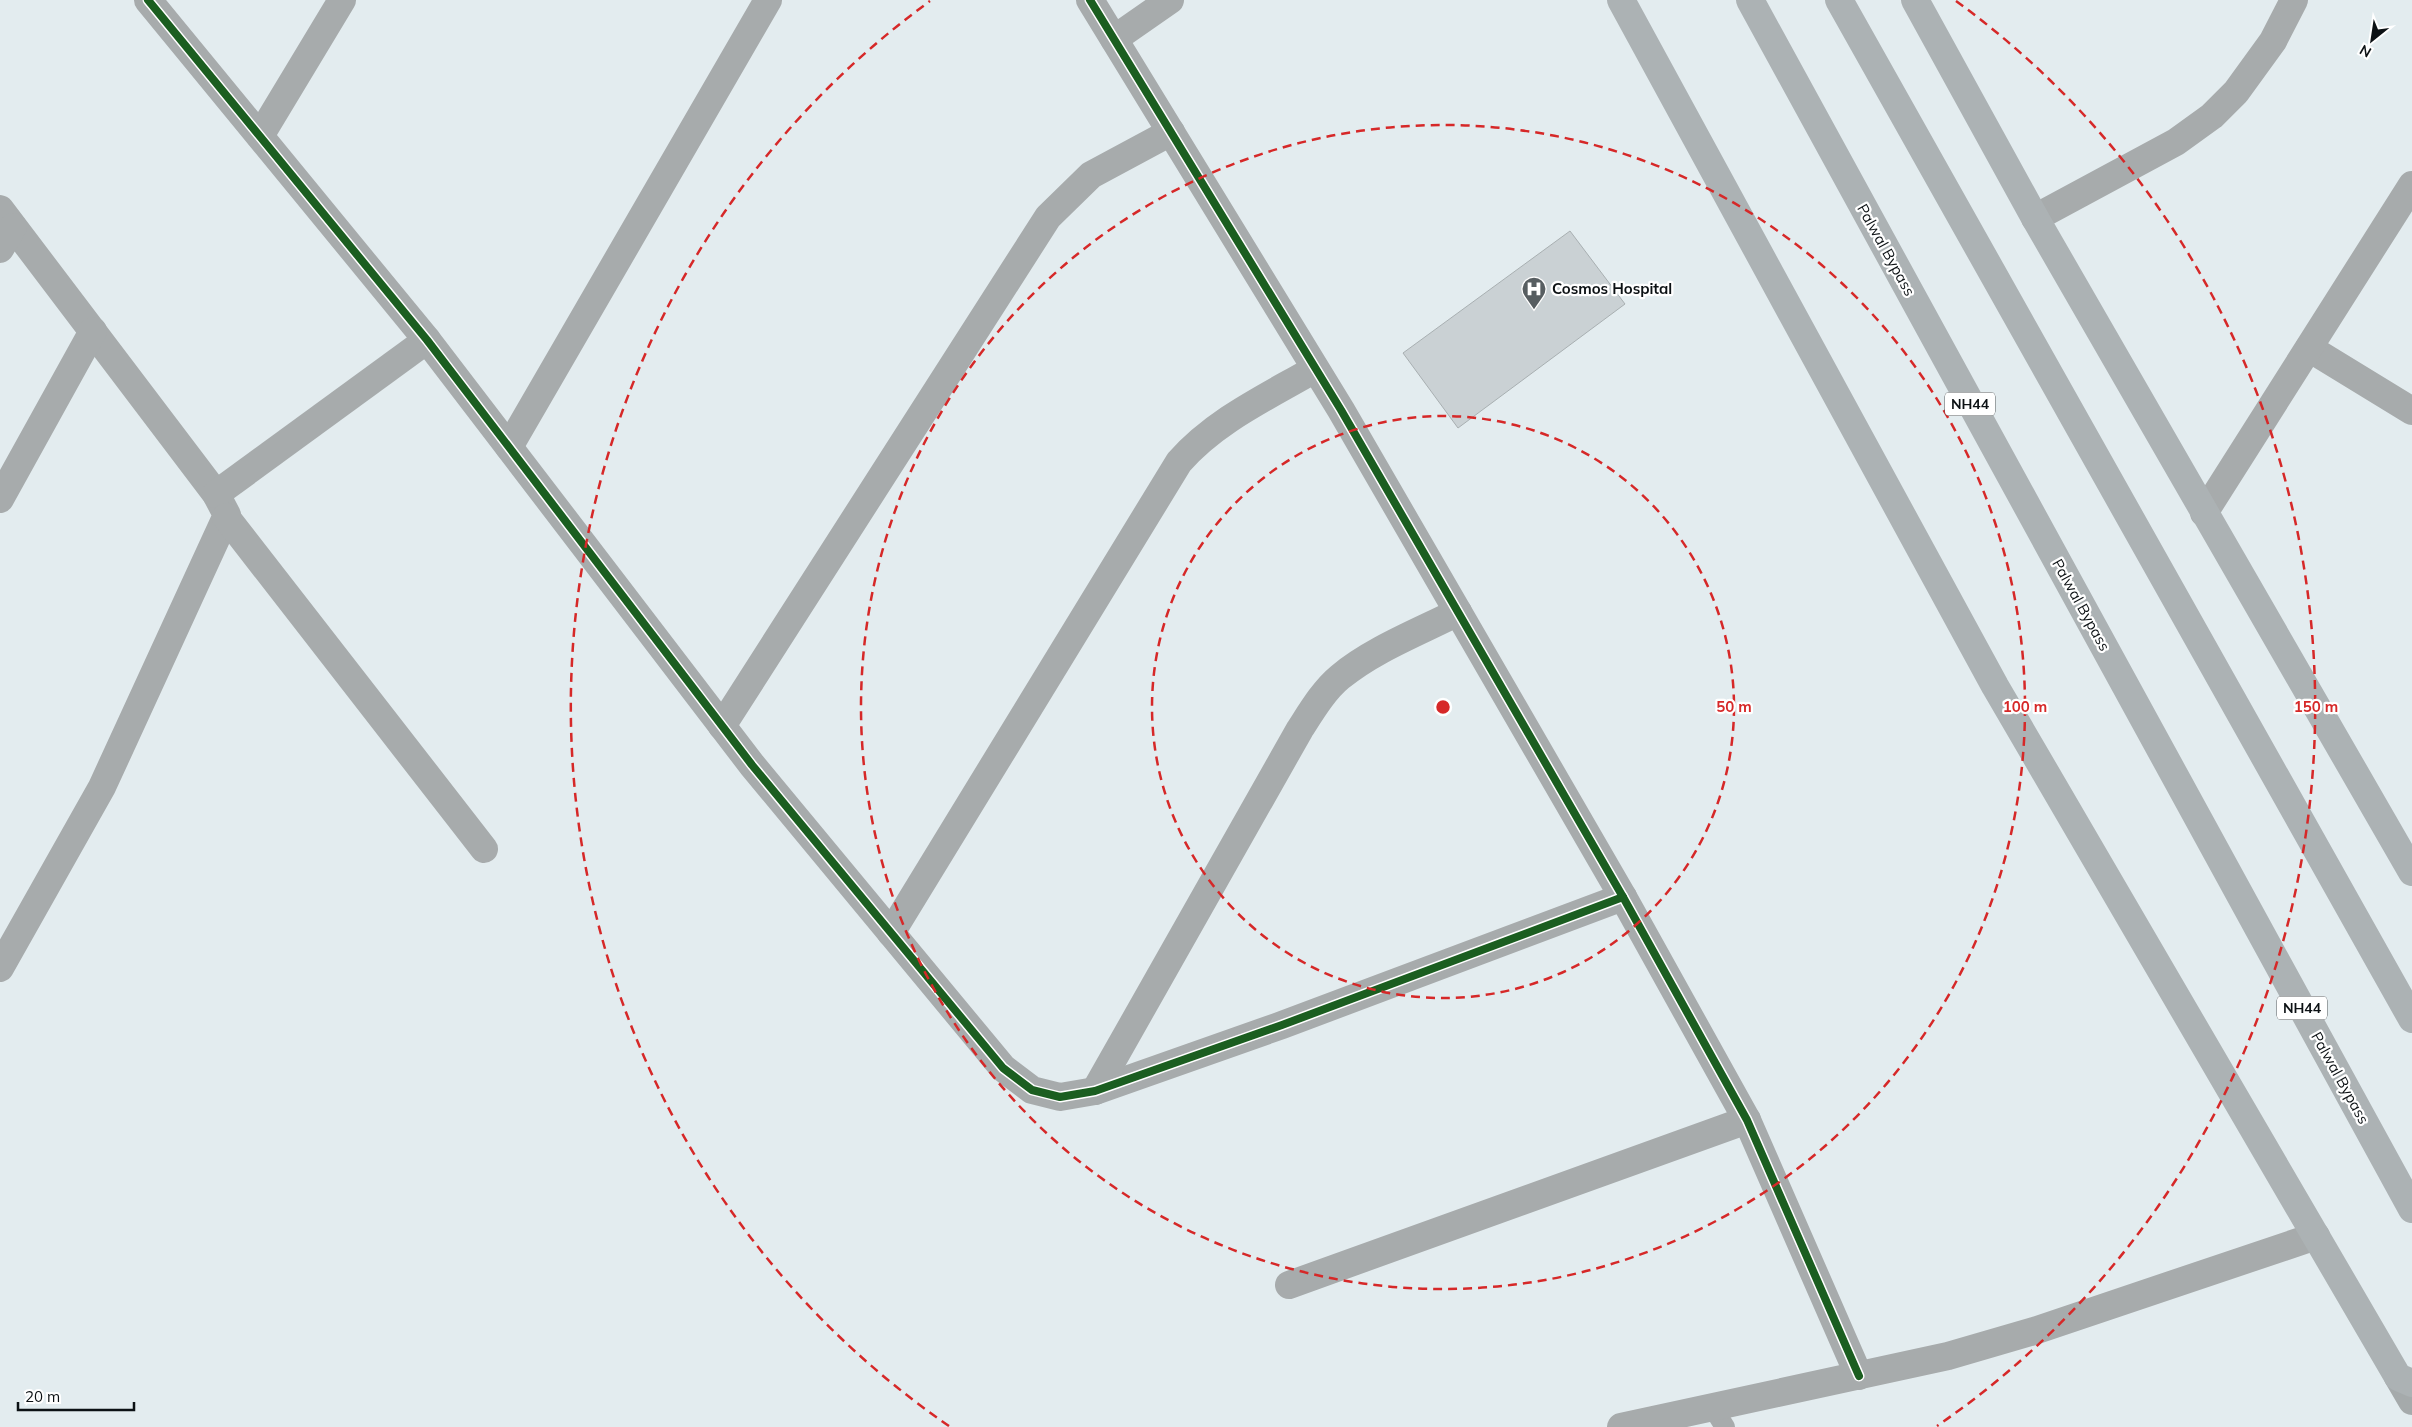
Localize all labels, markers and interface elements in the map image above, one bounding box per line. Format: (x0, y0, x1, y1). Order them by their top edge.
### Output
north arrow (2347, 15, 2397, 65)
text: N (2356, 41, 2375, 62)
street label: Palwal Bypass (1853, 200, 1920, 299)
hospital icon: Cosmos Hospital (1521, 276, 1547, 310)
place label: Cosmos Hospital (1552, 279, 1672, 298)
road number: NH44 (1945, 392, 1995, 416)
street label: Palwal Bypass (2048, 555, 2115, 654)
text: 50 m (1716, 697, 1752, 716)
text: 100 m (2003, 697, 2047, 716)
text: 150 m (2294, 697, 2338, 716)
centre of rings (1434, 698, 1452, 716)
road number: NH44 (2277, 996, 2327, 1020)
street label: Palwal Bypass (2307, 1028, 2374, 1127)
scale bar (18, 1380, 134, 1412)
text: 20 m (25, 1387, 60, 1406)

